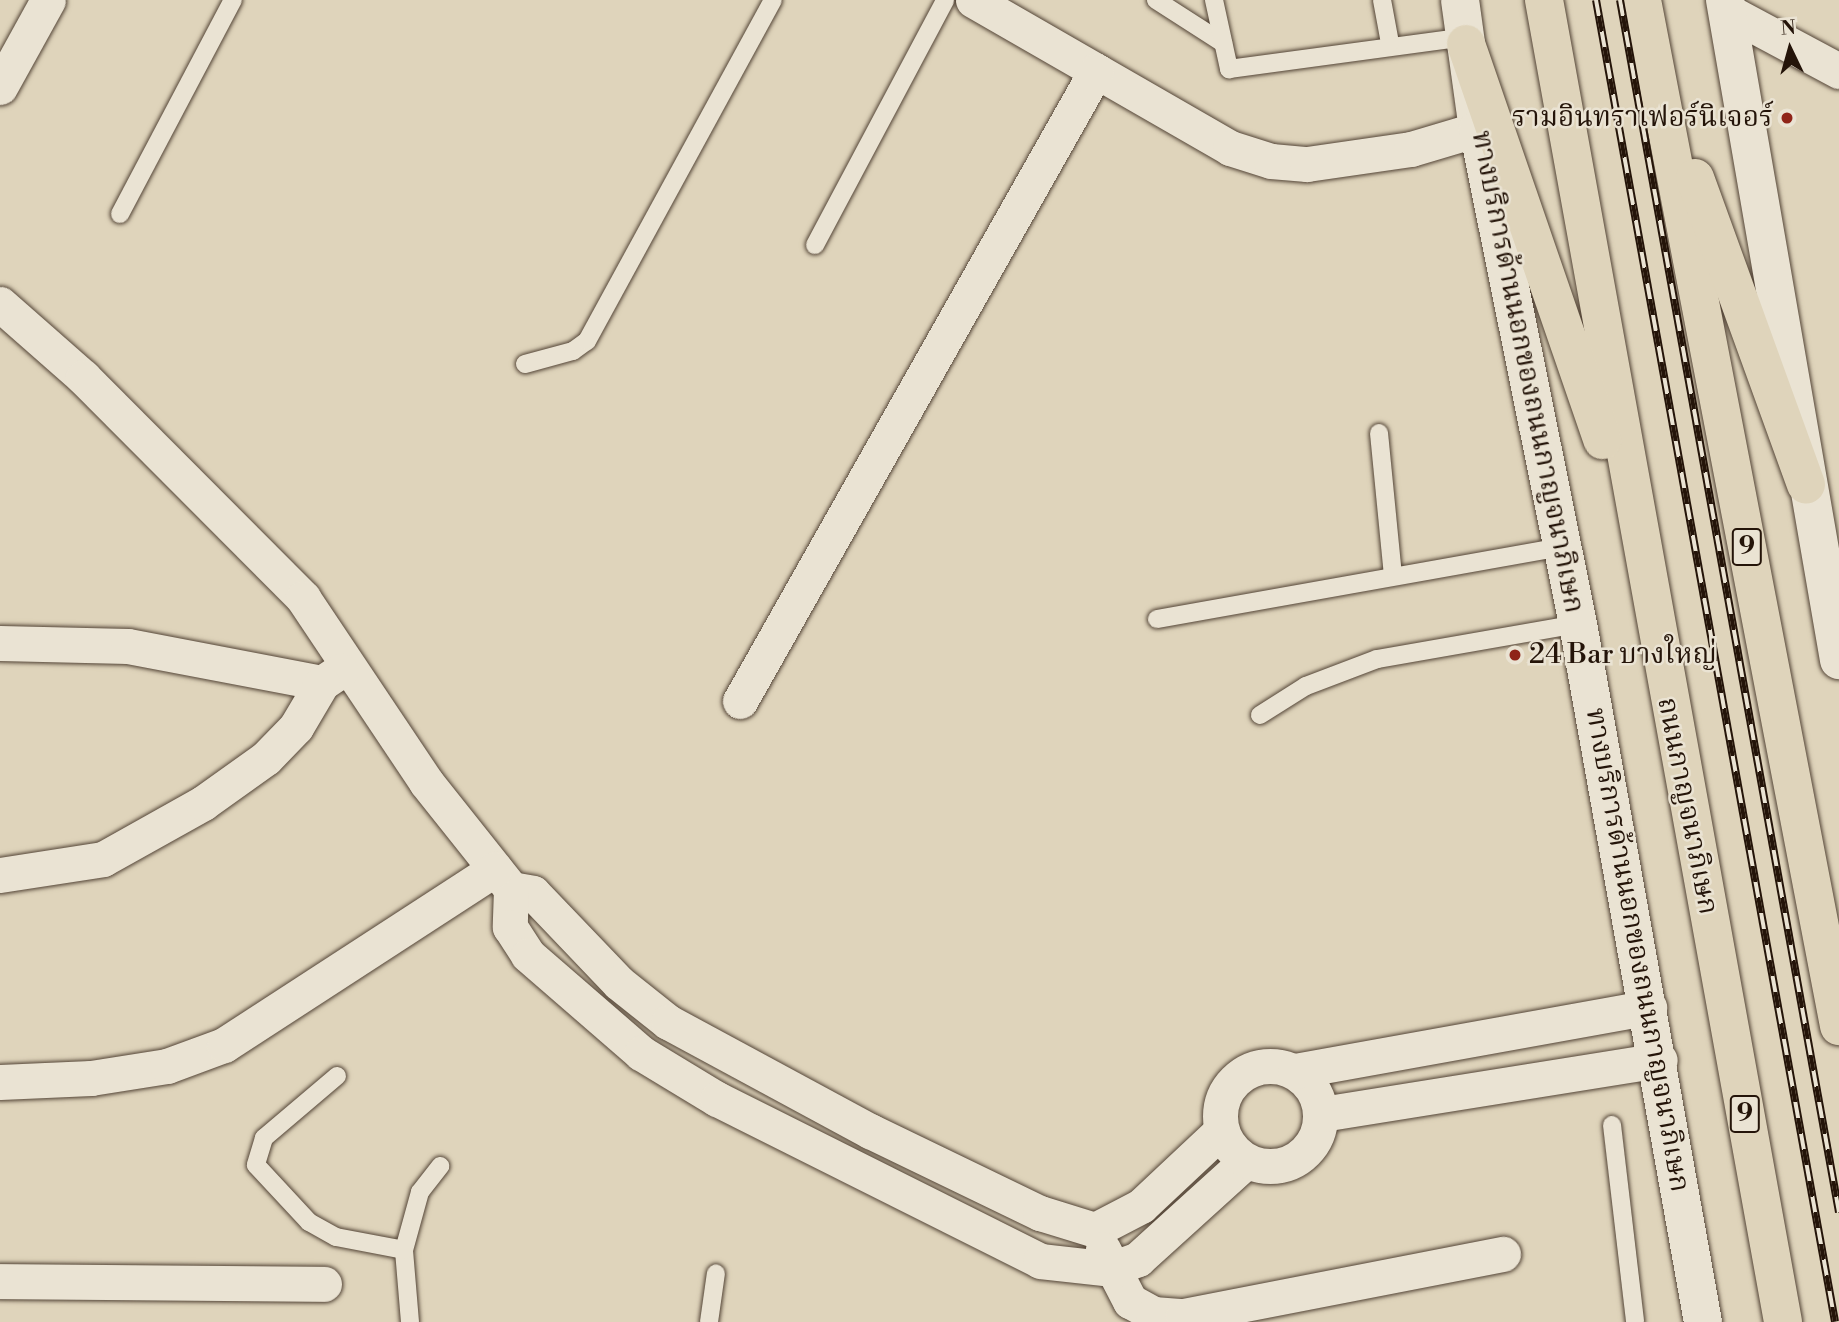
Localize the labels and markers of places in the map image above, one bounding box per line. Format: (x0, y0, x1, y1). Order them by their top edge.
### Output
place label: รามอินทราเฟอร์นิเจอร์ (1512, 101, 1773, 135)
marker: รามอินทราเฟอร์นิเจอร์ (1779, 110, 1795, 126)
place label: 24 Bar บางใหญ่ (1529, 638, 1717, 672)
marker: 24 Bar บางใหญ่ (1507, 647, 1523, 663)

